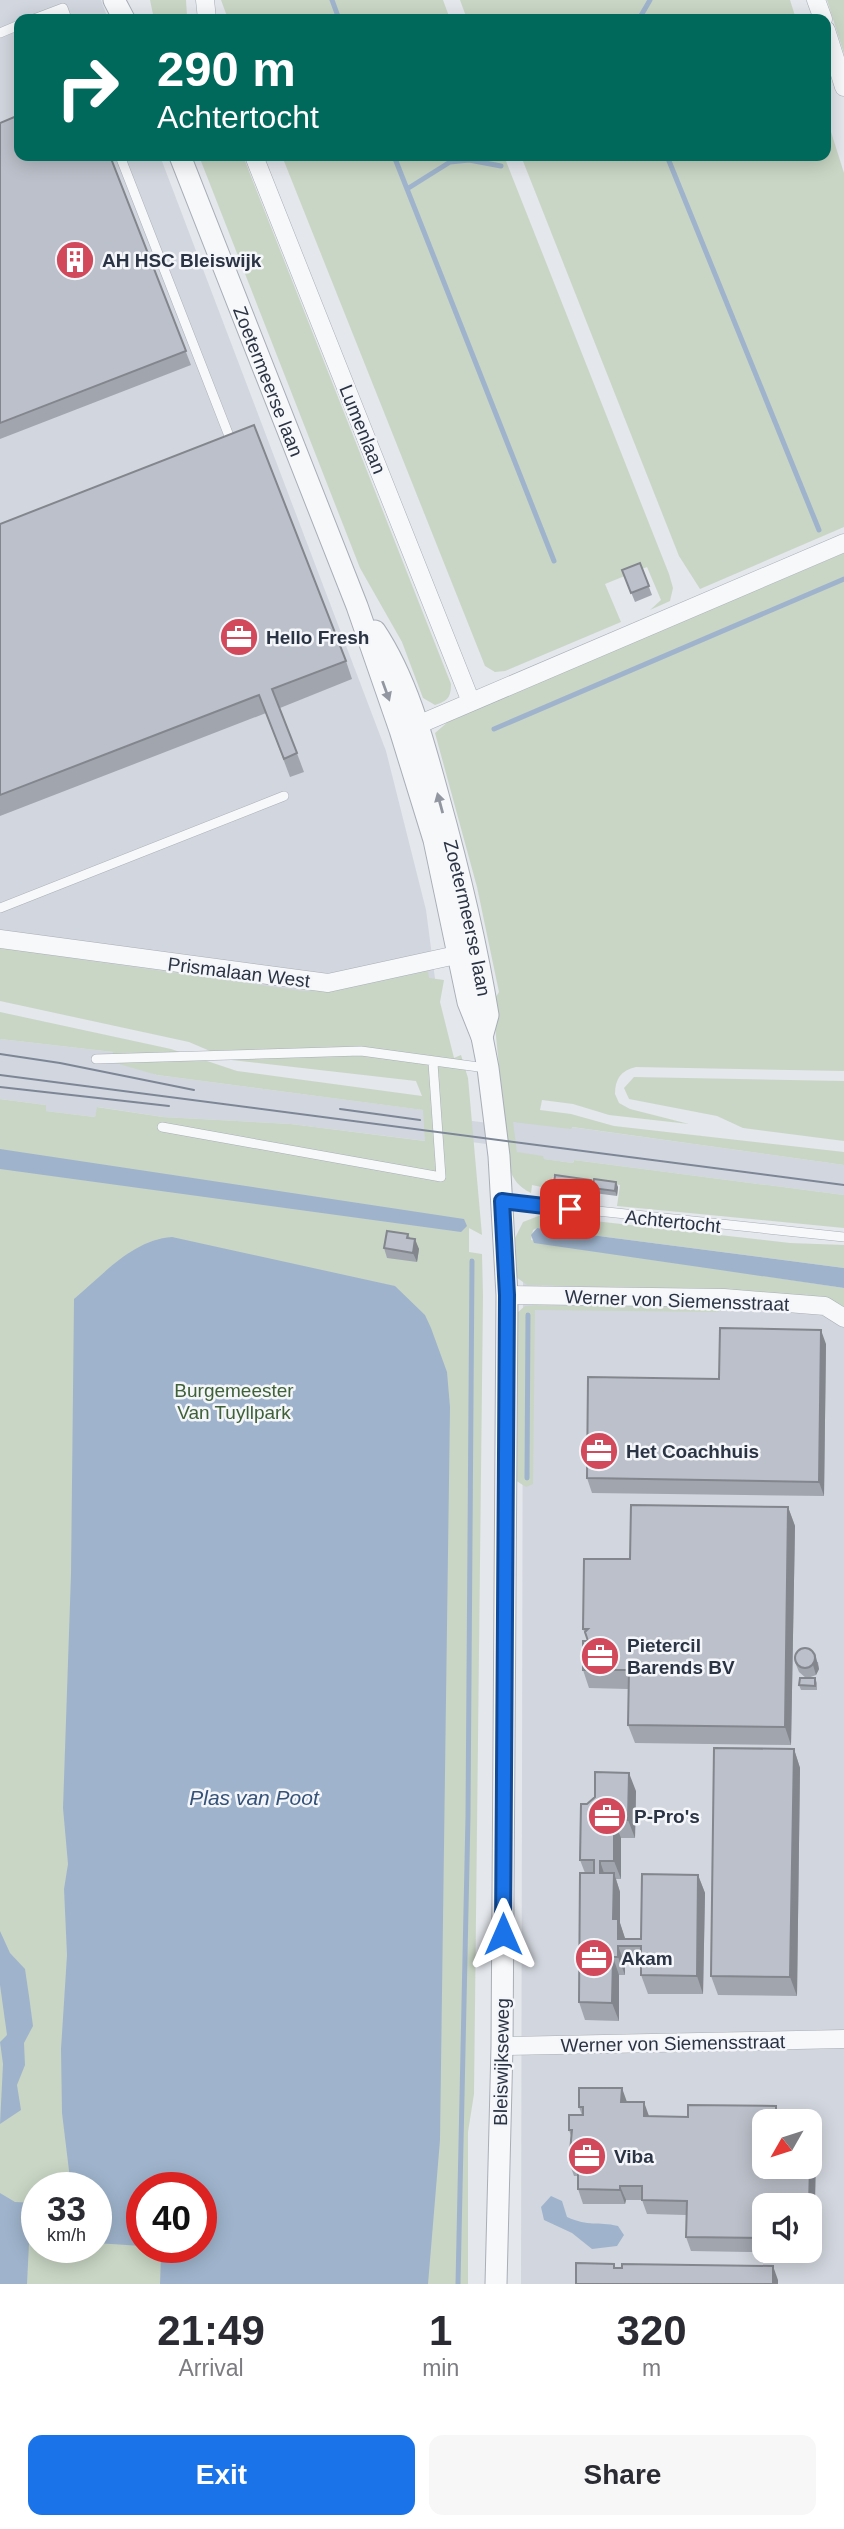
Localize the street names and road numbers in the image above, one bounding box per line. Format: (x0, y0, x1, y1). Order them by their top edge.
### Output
street label: Zoetermeerse laan (229, 303, 307, 459)
street label: Lumenlaan (335, 382, 390, 477)
street label: Zoetermeerse laan (440, 838, 495, 998)
street label: Prismalaan West (167, 953, 312, 992)
street label: Achtertocht (624, 1206, 723, 1237)
street label: Werner von Siemensstraat (564, 1286, 790, 1315)
street label: Bleiswijkseweg (490, 1998, 513, 2126)
street label: Werner von Siemensstraat (561, 2031, 786, 2056)

